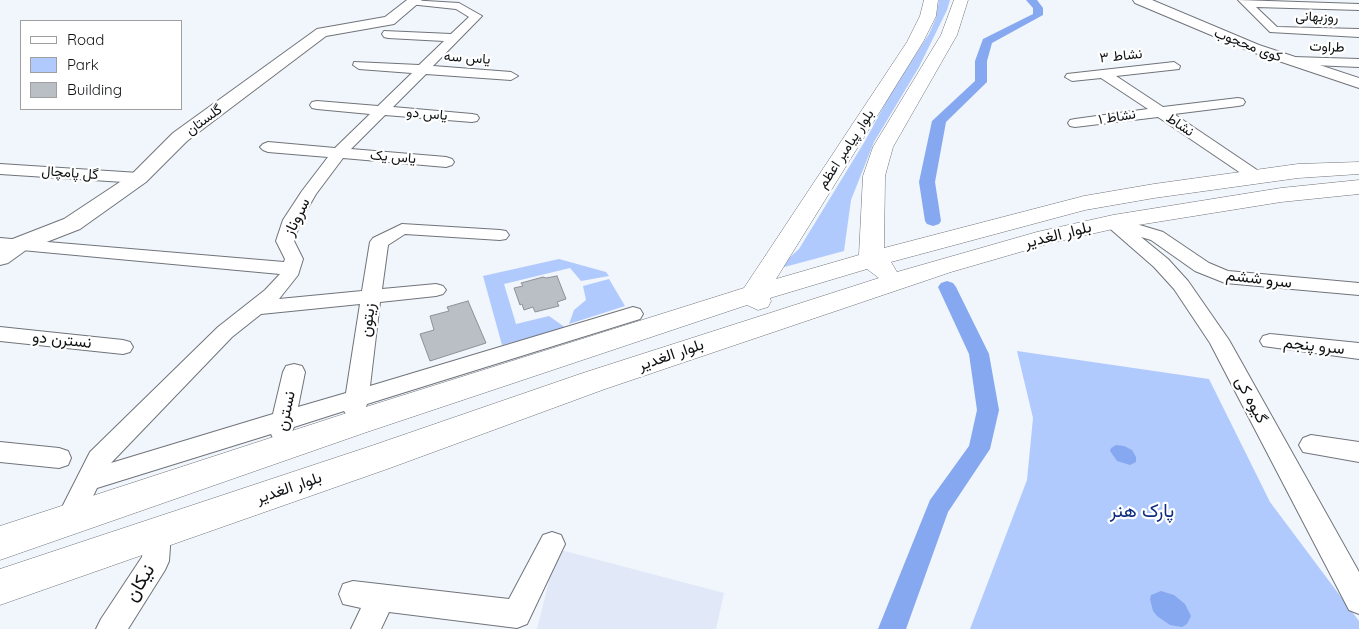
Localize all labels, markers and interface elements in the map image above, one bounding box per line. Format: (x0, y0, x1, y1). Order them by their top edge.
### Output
street label: روزبهانی (1295, 8, 1339, 26)
legend (20, 20, 182, 110)
street label: کوی محجوب (1212, 24, 1284, 66)
text: Road (67, 30, 104, 49)
street label: طراوت (1309, 38, 1345, 56)
street label: نشاط ۳ (1099, 45, 1143, 67)
street label: یاس سه (443, 48, 491, 68)
text: Park (67, 55, 99, 74)
text: Building (67, 80, 122, 99)
street label: گلستان (182, 101, 226, 139)
street label: یاس دو (406, 104, 448, 124)
street label: بلوار پیامبر اعظم (814, 106, 878, 192)
street label: نشاط ۱ (1097, 106, 1137, 128)
street label: نشاط (1163, 110, 1197, 140)
street label: یاس یک (369, 147, 417, 167)
street label: گل پامچال (41, 163, 99, 183)
street label: سروناز (280, 195, 314, 239)
street label: بلوار الغدیر (1023, 217, 1093, 253)
street label: سرو ششم (1225, 265, 1293, 293)
street label: زیتون (356, 302, 380, 338)
street label: نسترن دو (31, 327, 93, 353)
street label: سرو پنجم (1282, 333, 1346, 359)
street label: بلوار الغدیر (636, 335, 706, 375)
street label: گیوه کی (1231, 373, 1271, 427)
street label: نسترن (272, 389, 300, 433)
street label: بلوار الغدیر (254, 468, 324, 508)
park label: پارک هنر (1110, 500, 1174, 522)
street label: نیکان (120, 560, 160, 606)

